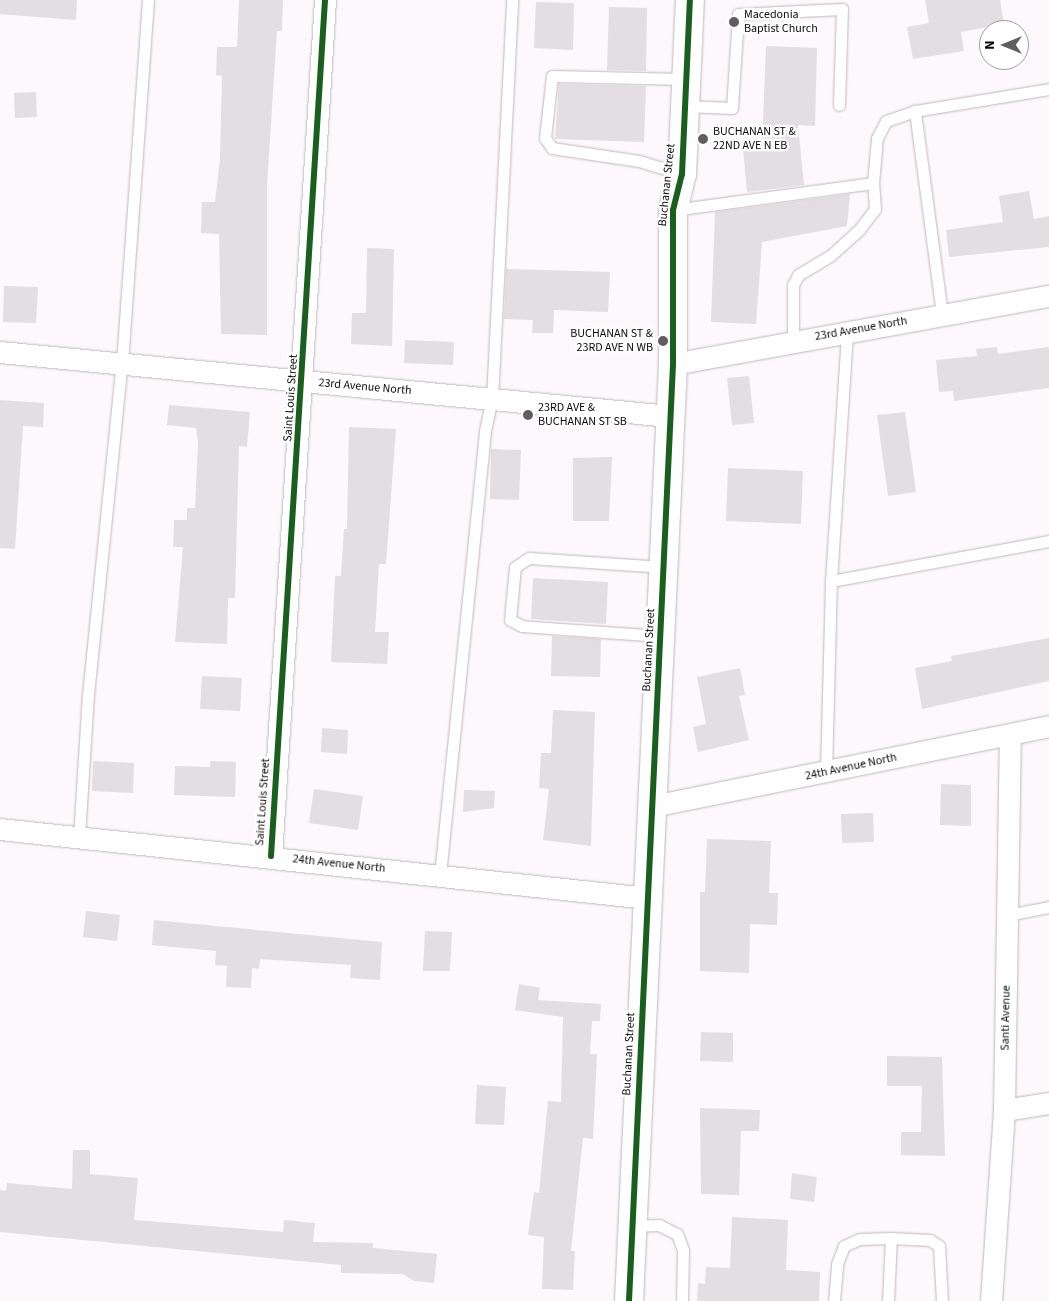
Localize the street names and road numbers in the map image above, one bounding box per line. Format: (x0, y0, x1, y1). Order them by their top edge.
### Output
street label: Buchanan Street (655, 143, 679, 227)
street label: 23rd Avenue North (814, 314, 908, 344)
street label: Saint Louis Street (281, 354, 301, 442)
street label: 23rd Avenue North (318, 376, 412, 398)
street label: Buchanan Street (640, 608, 658, 692)
street label: 24th Avenue North (804, 750, 898, 784)
street label: Saint Louis Street (253, 758, 273, 846)
street label: 24th Avenue North (292, 852, 386, 876)
street label: Santi Avenue (998, 985, 1014, 1051)
street label: Buchanan Street (620, 1012, 638, 1096)

